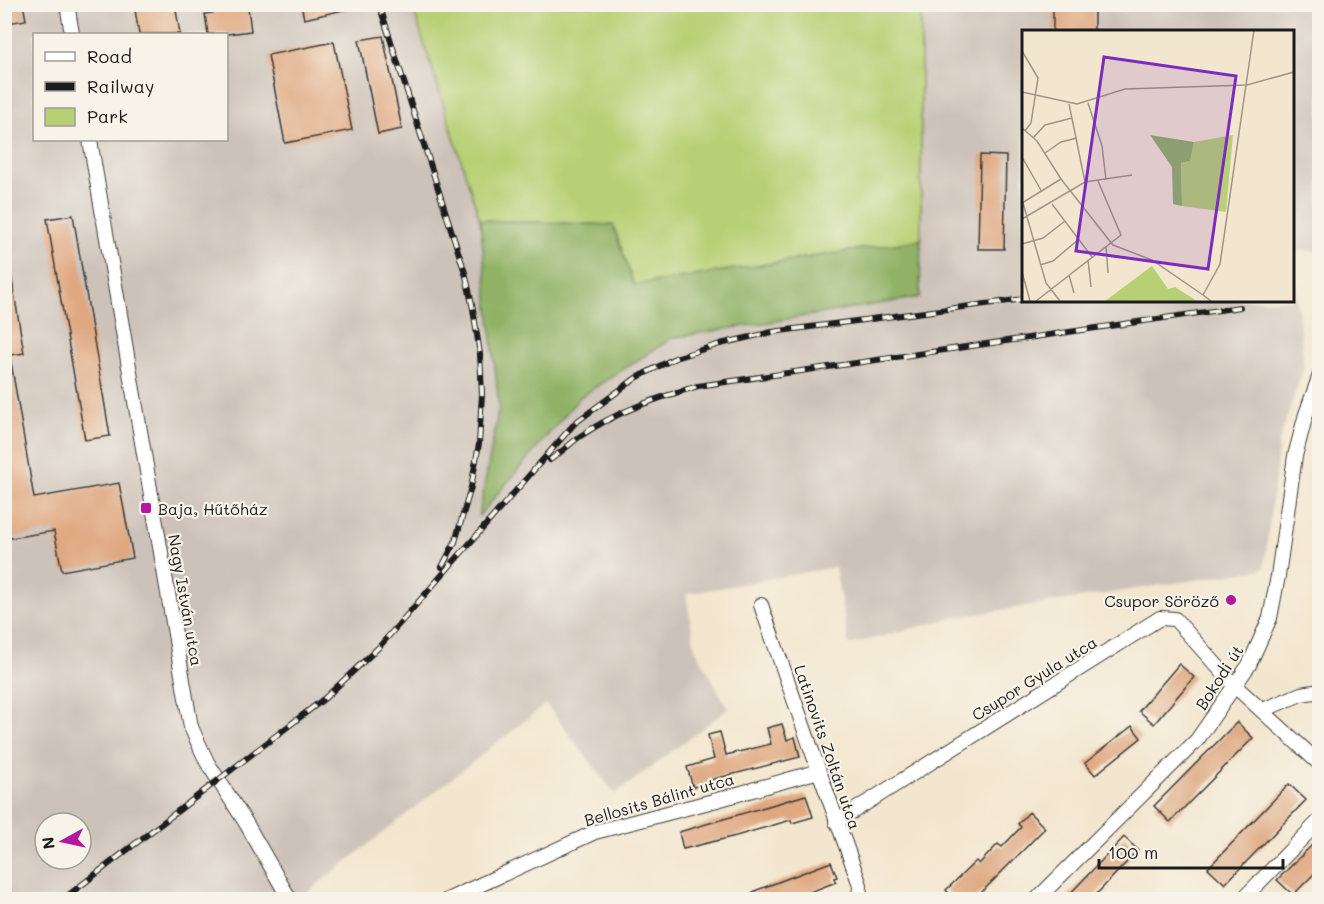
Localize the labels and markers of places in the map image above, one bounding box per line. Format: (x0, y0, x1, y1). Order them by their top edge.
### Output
place label: Baja, Hűtőház (158, 498, 268, 519)
marker: Baja, Hűtőház (139, 501, 153, 515)
place label: Csupor Söröző (1104, 590, 1219, 611)
marker: Csupor Söröző (1224, 593, 1238, 607)

